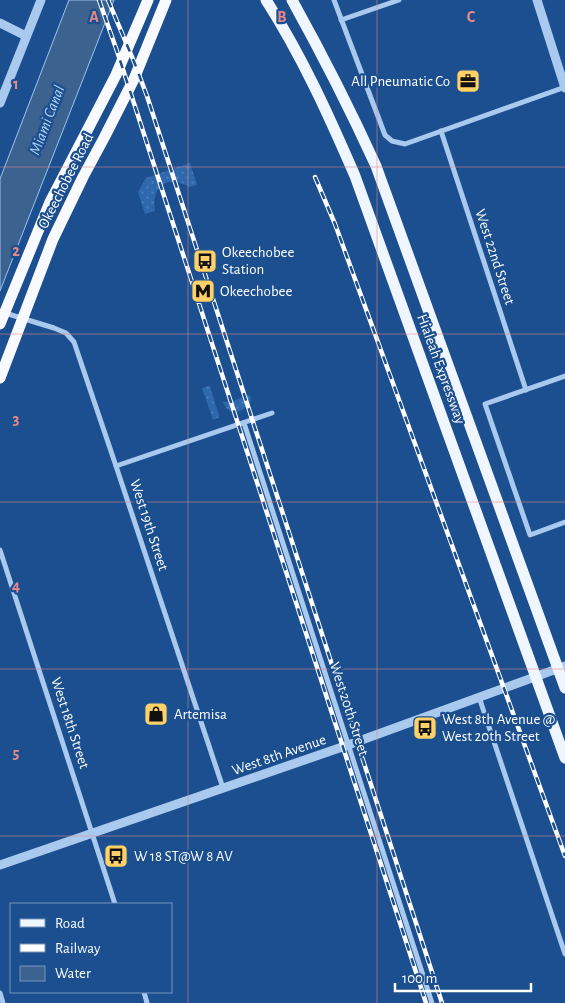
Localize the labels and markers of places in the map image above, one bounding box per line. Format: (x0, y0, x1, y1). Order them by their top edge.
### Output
office icon: All Pneumatic Co (455, 68, 481, 94)
place label: All Pneumatic Co (351, 74, 450, 89)
place label: Okeechobee Station (222, 245, 295, 277)
bus stop icon: Okeechobee Station (192, 248, 218, 274)
metro station icon: Okeechobee (190, 278, 216, 304)
place label: Okeechobee (220, 284, 293, 299)
shop icon: Artemisa (143, 701, 169, 727)
place label: Artemisa (174, 707, 227, 722)
place label: West 8th Avenue @ West 20th Street (442, 712, 555, 744)
bus stop icon: West 8th Avenue @ West 20th Street (412, 715, 438, 741)
bus stop icon: W 18 ST@W 8 AV (103, 843, 129, 869)
place label: W 18 ST@W 8 AV (134, 849, 233, 864)

